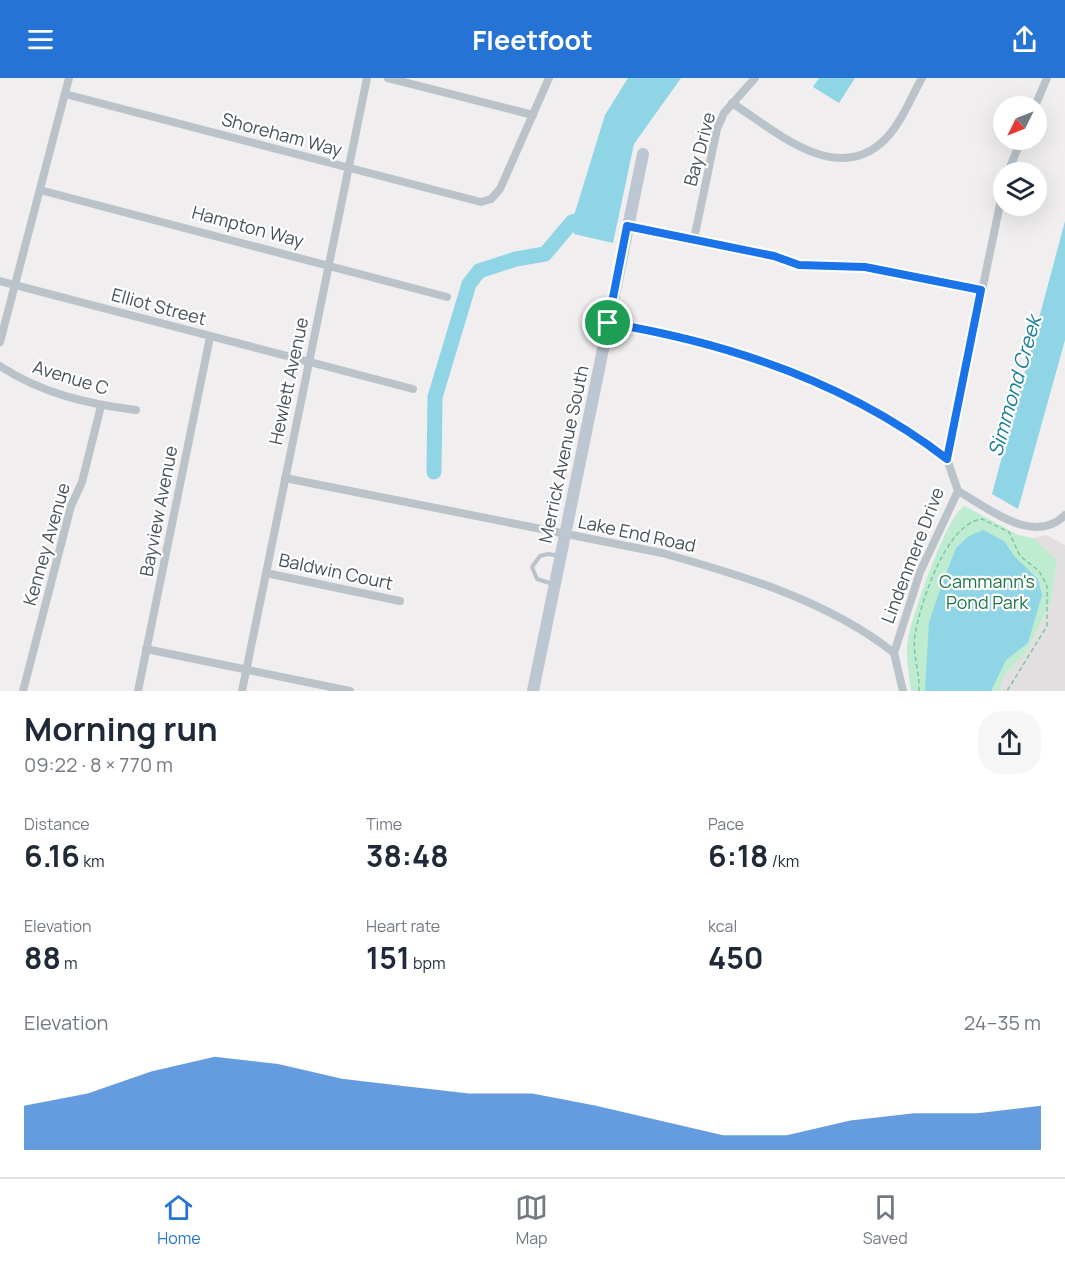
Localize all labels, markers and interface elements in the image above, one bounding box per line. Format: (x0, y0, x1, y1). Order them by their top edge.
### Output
text: Fleetfoot (472, 21, 593, 58)
icon: menu (24, 23, 57, 56)
icon: share (1008, 23, 1041, 56)
north arrow (993, 96, 1047, 150)
map controls (993, 96, 1047, 216)
street label: Shoreham Way (219, 106, 345, 162)
street label: Bay Drive (678, 109, 720, 189)
button: layers (993, 162, 1047, 216)
street label: Hampton Way (189, 200, 307, 253)
street label: Elliot Street (109, 282, 209, 330)
pin (582, 297, 633, 348)
icon: arrive (591, 306, 624, 339)
water label: Simmond Creek (981, 310, 1048, 459)
street label: Hewlett Avenue (263, 315, 313, 447)
street label: Avenue C (30, 354, 112, 400)
street label: Merrick Avenue South (532, 363, 594, 545)
street label: Bayview Avenue (134, 444, 182, 578)
street label: Kenney Avenue (17, 480, 75, 608)
street label: Lindenmere Drive (875, 484, 949, 626)
street label: Lake End Road (576, 509, 698, 557)
street label: Baldwin Court (277, 547, 395, 595)
park label: Cammann's Pond Park (939, 569, 1035, 614)
text: Morning run (24, 706, 218, 751)
button: share (978, 711, 1041, 774)
text: 09:22 · 8 × 770 m (24, 751, 173, 778)
text: Distance (24, 813, 90, 835)
text: Time (366, 813, 402, 835)
text: Pace (708, 813, 744, 835)
text: 6.16 (24, 835, 80, 876)
text: 38:48 (366, 835, 449, 876)
text: 6:18 (708, 835, 768, 876)
text: km (80, 850, 105, 872)
text: /km (768, 850, 799, 872)
text: Elevation (24, 915, 92, 937)
text: Heart rate (366, 915, 440, 937)
text: kcal (708, 915, 737, 937)
text: 88 (24, 937, 61, 978)
text: 151 (366, 937, 410, 978)
text: 450 (708, 937, 764, 978)
text: m (61, 952, 78, 974)
text: bpm (410, 952, 446, 974)
text: Elevation (24, 1009, 108, 1036)
text: 24–35 m (964, 1009, 1041, 1036)
tab: Home (157, 1191, 201, 1249)
tab: Map (515, 1191, 548, 1249)
tab: Saved (863, 1191, 908, 1249)

